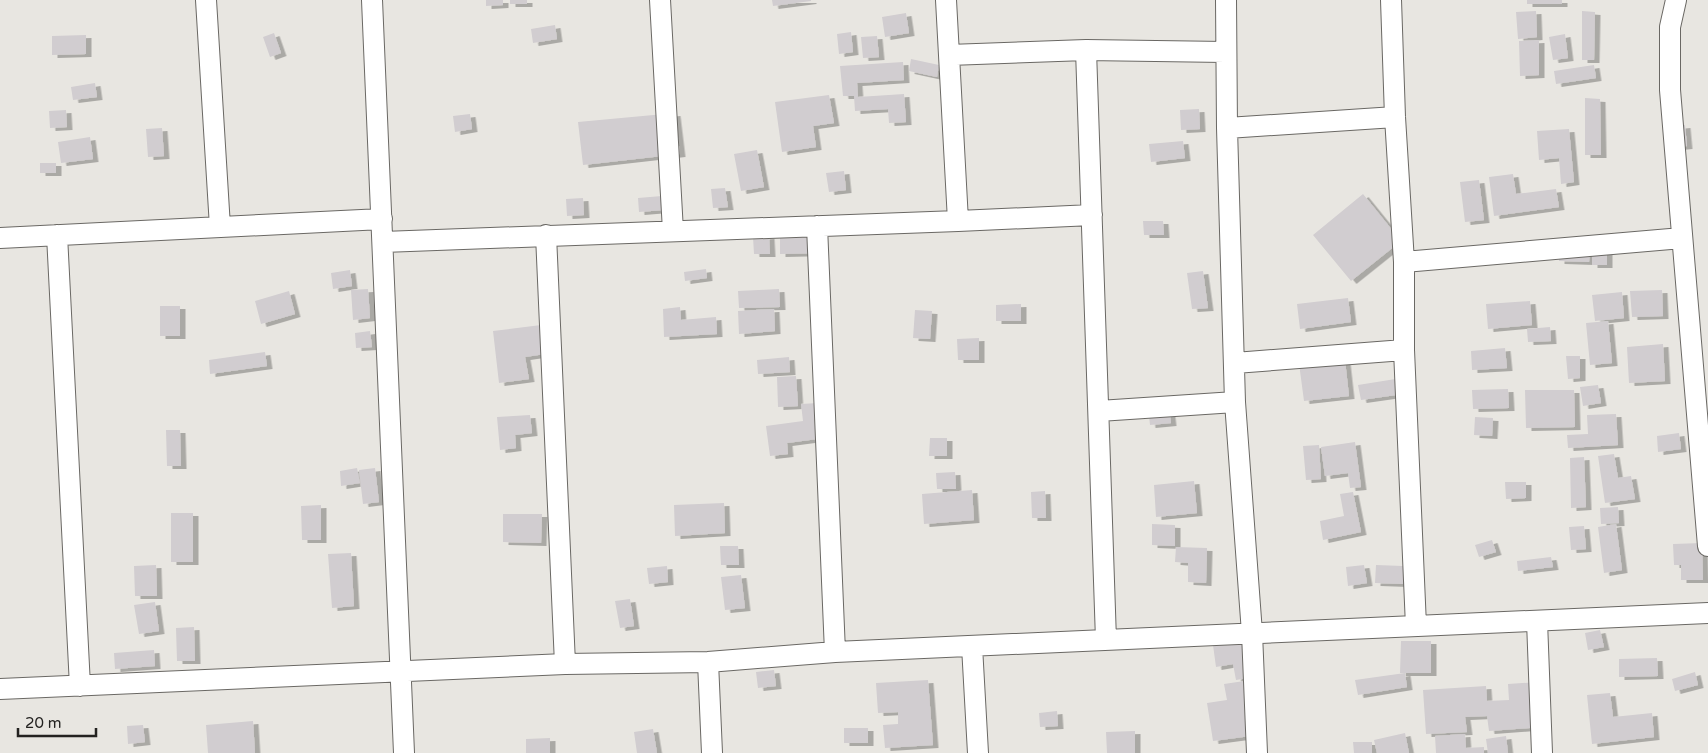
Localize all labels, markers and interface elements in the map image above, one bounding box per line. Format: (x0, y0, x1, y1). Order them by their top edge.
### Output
scale bar (18, 706, 95, 738)
text: 20 m (25, 714, 62, 732)

